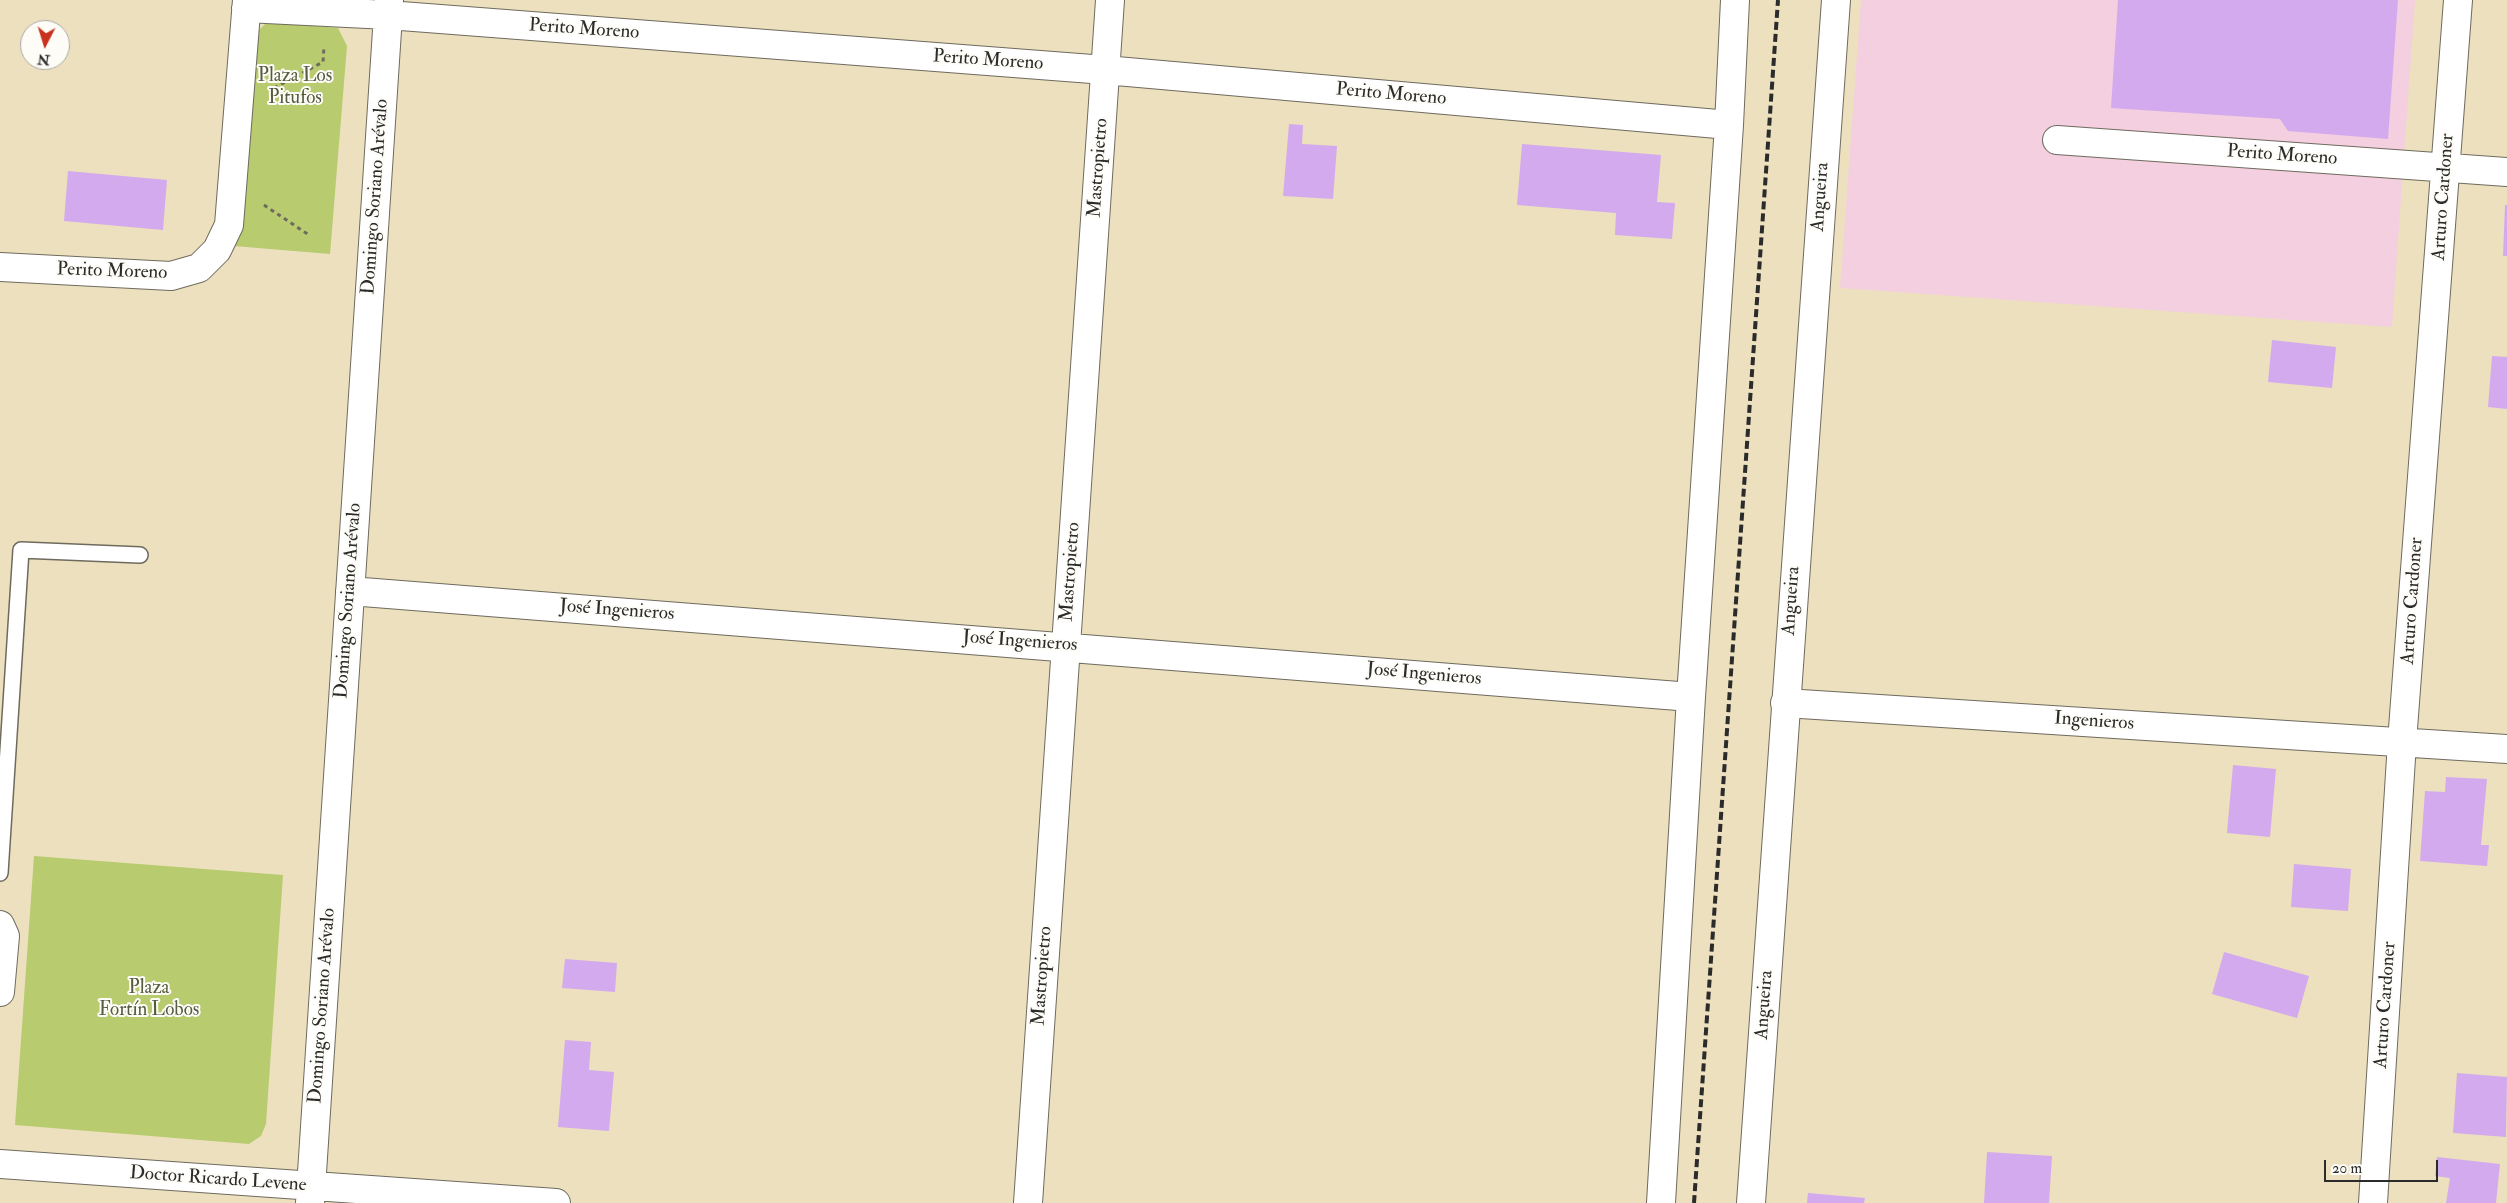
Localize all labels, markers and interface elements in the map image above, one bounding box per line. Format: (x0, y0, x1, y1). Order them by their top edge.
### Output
street label: Perito Moreno (528, 15, 640, 45)
north arrow (20, 20, 70, 70)
street label: Perito Moreno (932, 46, 1044, 76)
text: N (37, 50, 51, 68)
park label: Plaza Los Pitufos (258, 66, 332, 110)
street label: Perito Moreno (1335, 79, 1447, 111)
street label: Domingo Soriano Arévalo (358, 98, 394, 296)
street label: Mastropietro (1084, 117, 1114, 219)
street label: Arturo Cardoner (2428, 133, 2460, 261)
street label: Perito Moreno (2226, 141, 2338, 171)
street label: Angueira (1807, 162, 1835, 232)
street label: Perito Moreno (56, 259, 168, 285)
street label: Domingo Soriano Arévalo (331, 502, 367, 700)
street label: Mastropietro (1056, 521, 1086, 623)
street label: Arturo Cardoner (2397, 537, 2429, 665)
street label: Angueira (1778, 566, 1806, 636)
street label: José Ingenieros (559, 596, 675, 626)
street label: José Ingenieros (962, 627, 1078, 657)
street label: José Ingenieros (1366, 659, 1482, 691)
street label: Ingenieros (2053, 708, 2135, 736)
street label: Domingo Soriano Arévalo (305, 907, 341, 1105)
street label: Mastropietro (1028, 925, 1058, 1027)
street label: Arturo Cardoner (2370, 941, 2402, 1069)
street label: Angueira (1751, 970, 1779, 1040)
park label: Plaza Fortín Lobos (99, 978, 199, 1022)
scale bar (2327, 1150, 2441, 1182)
text: 20 m (2332, 1159, 2362, 1178)
street label: Doctor Ricardo Levene (129, 1162, 307, 1198)

